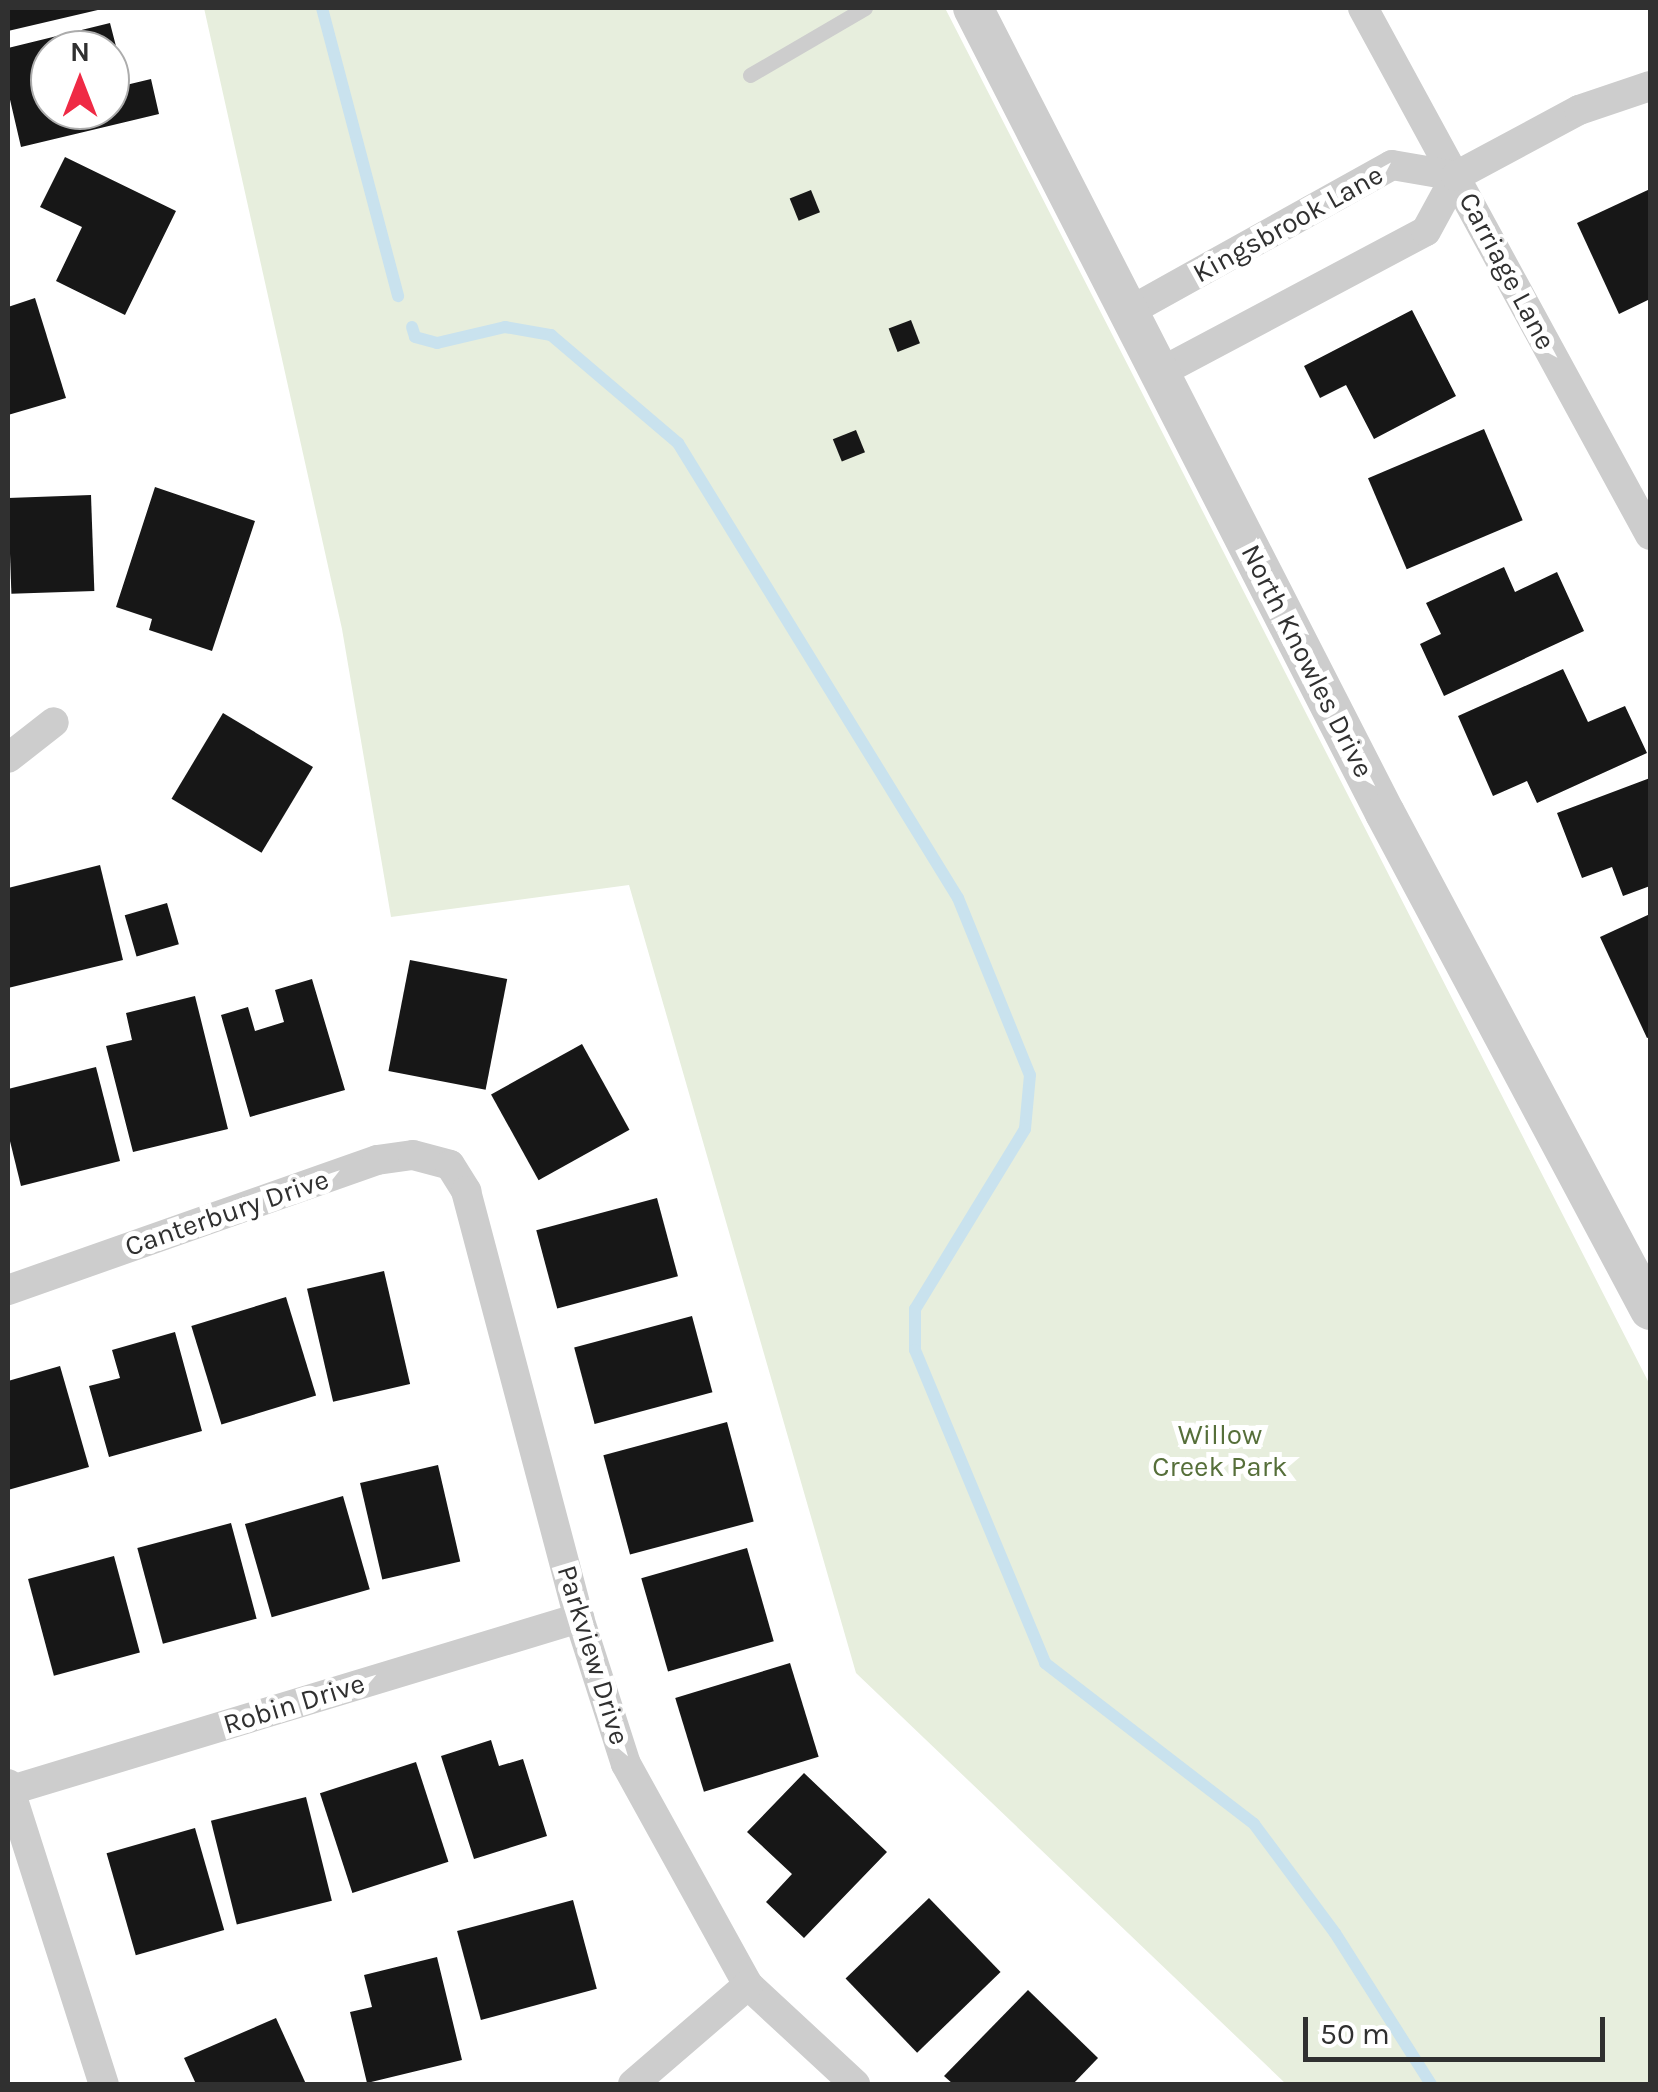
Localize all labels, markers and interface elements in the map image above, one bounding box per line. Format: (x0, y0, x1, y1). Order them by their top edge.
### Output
north arrow (30, 30, 130, 130)
text: N (70, 35, 90, 68)
street label: Kingsbrook Lane (1187, 158, 1389, 290)
street label: Carriage Lane (1452, 187, 1562, 355)
street label: North Knowles Drive (1234, 539, 1380, 783)
street label: Canterbury Drive (121, 1162, 333, 1264)
park label: Willow Creek Park (1152, 1418, 1288, 1484)
street label: Parkview Drive (550, 1561, 636, 1749)
street label: Robin Drive (219, 1667, 369, 1741)
scale bar (1308, 1997, 1610, 2059)
text: 50 m (1320, 2016, 1390, 2052)

